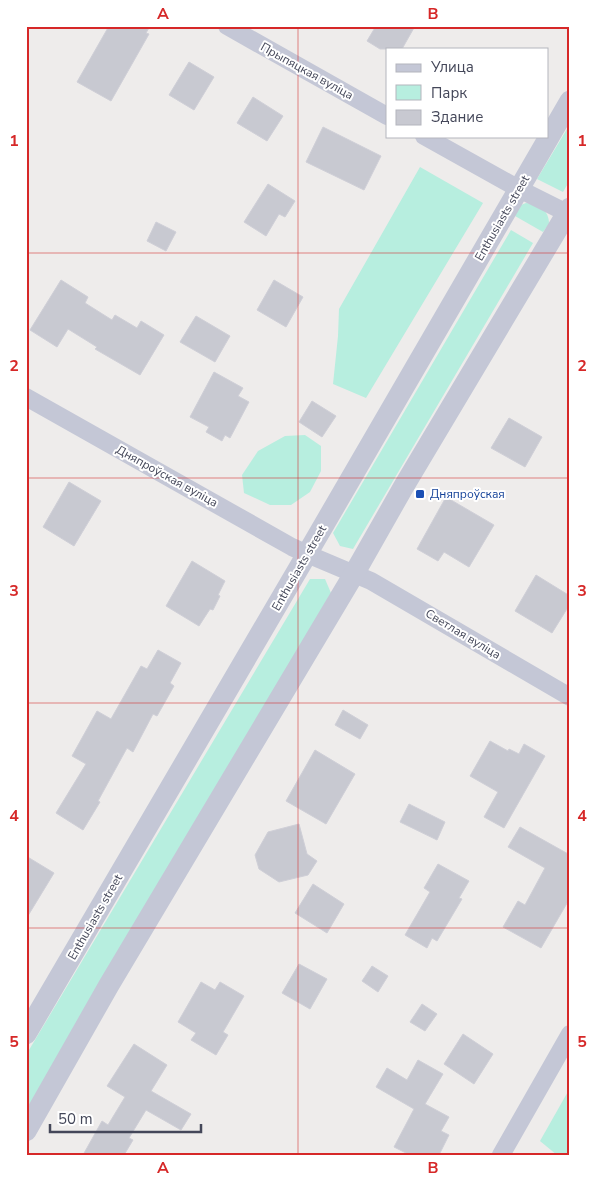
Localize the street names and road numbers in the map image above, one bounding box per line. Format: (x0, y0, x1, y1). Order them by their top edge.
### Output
street label: Прыпяцкая вуліца (258, 39, 356, 103)
street label: Enthusiasts street (471, 172, 533, 264)
street label: Дняпроўская вуліца (113, 441, 221, 511)
street label: Enthusiasts street (268, 522, 330, 614)
street label: Светлая вуліца (422, 605, 504, 663)
street label: Enthusiasts street (64, 871, 126, 963)

